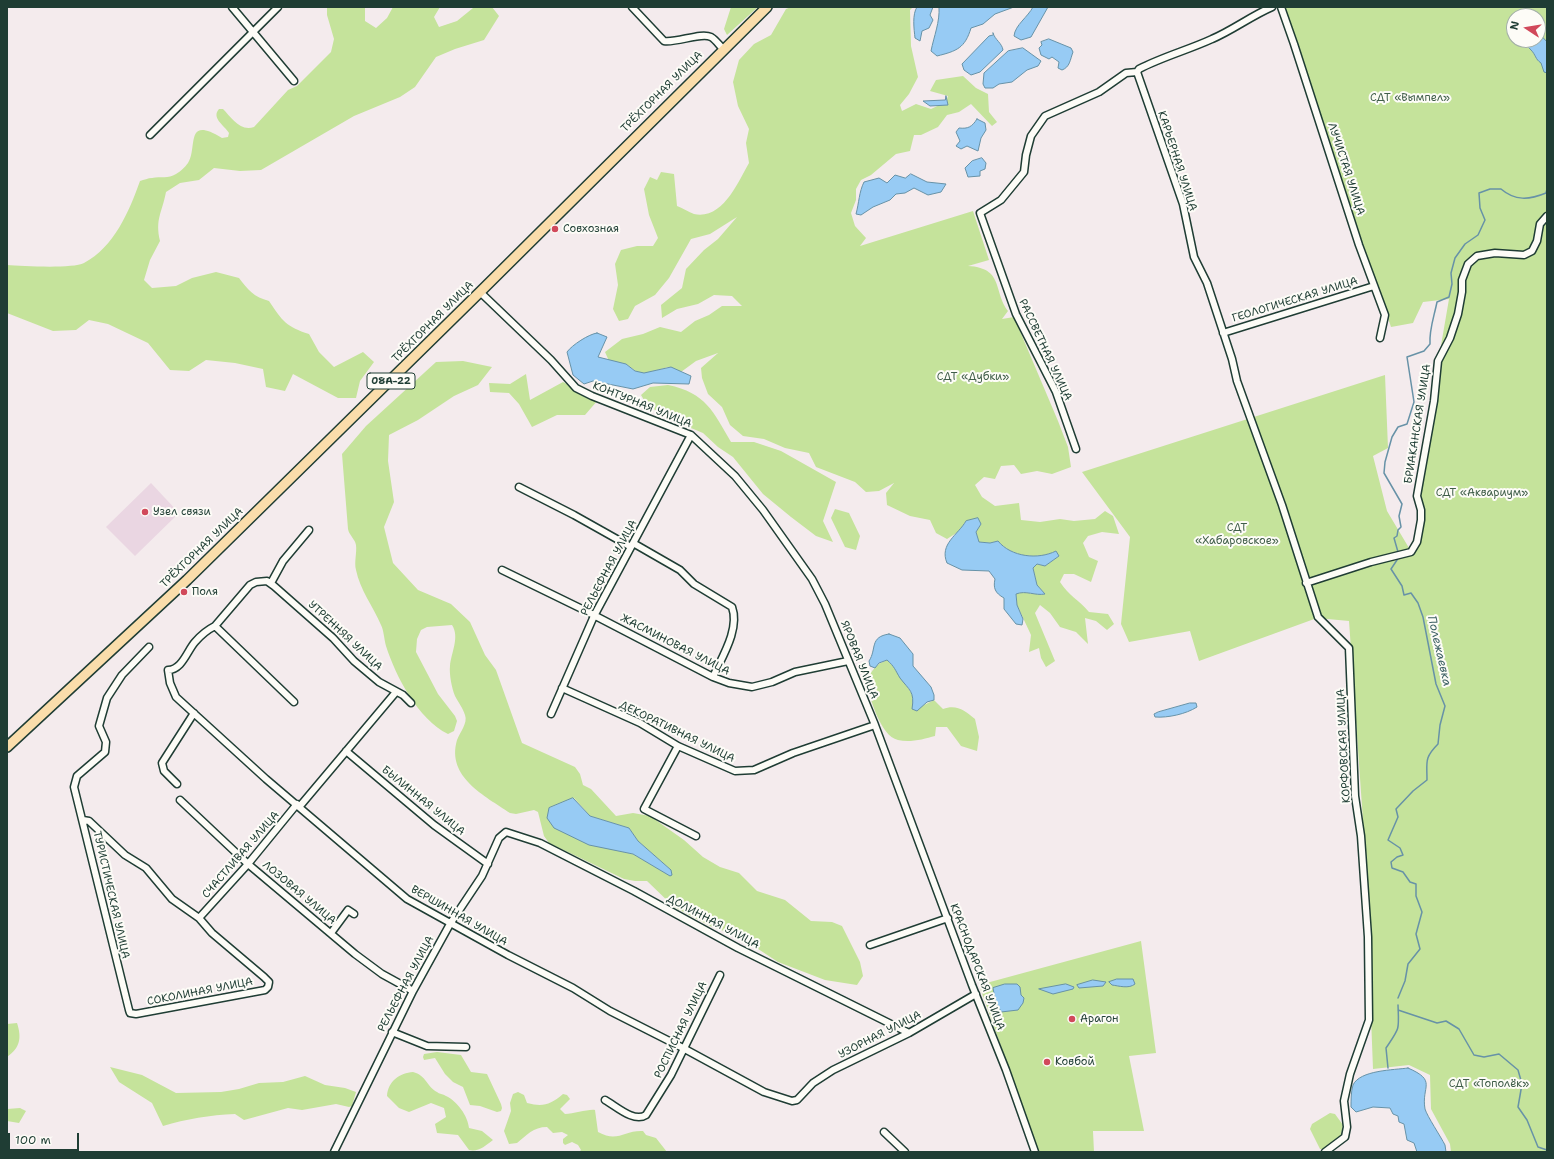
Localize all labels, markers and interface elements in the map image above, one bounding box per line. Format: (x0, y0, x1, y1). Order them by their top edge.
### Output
north arrow (1506, 8, 1546, 48)
text: N (1507, 20, 1523, 31)
street label: ТРЁХГОРНАЯ УЛИЦА (619, 49, 705, 135)
park label: СДТ «Вымпел» (1370, 91, 1450, 105)
street label: КАРЬЕРНАЯ УЛИЦА (1155, 109, 1199, 213)
street label: ЛУЧИСТАЯ УЛИЦА (1325, 121, 1367, 217)
place label: Совхозная (563, 222, 619, 236)
marker: Совхозная (550, 224, 560, 234)
street label: ГЕОЛОГИЧЕСКАЯ УЛИЦА (1231, 275, 1359, 325)
street label: ТРЁХГОРНАЯ УЛИЦА (390, 279, 476, 365)
street label: РАССВЕТНАЯ УЛИЦА (1016, 297, 1074, 403)
street label: БРИАКАНСКАЯ УЛИЦА (1402, 363, 1434, 485)
park label: СДТ «Дубки» (937, 370, 1009, 384)
road number: 08А-22 (367, 373, 415, 389)
street label: КОНТУРНАЯ УЛИЦА (591, 379, 693, 431)
park label: СДТ «Аквариум» (1436, 486, 1528, 500)
place label: Узел связи (153, 505, 211, 519)
street label: ТРЁХГОРНАЯ УЛИЦА (158, 505, 246, 591)
marker: Узел связи (140, 507, 150, 517)
street label: РЕЛЬЕФНАЯ УЛИЦА (578, 518, 640, 618)
park label: СДТ «Хабаровское» (1195, 521, 1279, 547)
place label: Поля (192, 585, 218, 599)
marker: Поля (179, 587, 189, 597)
street label: УТРЕННЯЯ УЛИЦА (305, 598, 385, 674)
street label: ЖАСМИНОВАЯ УЛИЦА (618, 612, 732, 678)
water label: Полежаевка (1424, 614, 1454, 688)
street label: ЯРОВАЯ УЛИЦА (837, 619, 881, 701)
street label: КОРФОВСКАЯ УЛИЦА (1334, 688, 1354, 804)
street label: ДЕКОРАТИВНАЯ УЛИЦА (617, 698, 737, 766)
street label: БЫЛИННАЯ УЛИЦА (379, 763, 467, 839)
street label: СЧАСТЛИВАЯ УЛИЦА (200, 809, 282, 901)
street label: ТУРИСТИЧЕСКАЯ УЛИЦА (90, 830, 132, 960)
street label: ЛОЗОВАЯ УЛИЦА (260, 858, 338, 928)
street label: ВЕРШИННАЯ УЛИЦА (408, 883, 510, 949)
street label: ДОЛИННАЯ УЛИЦА (665, 892, 761, 952)
street label: КРАСНОДАРСКАЯ УЛИЦА (947, 902, 1007, 1032)
street label: РЕЛЬЕФНАЯ УЛИЦА (375, 934, 437, 1034)
street label: СОКОЛИНАЯ УЛИЦА (146, 975, 254, 1009)
street label: РОСПИСНАЯ УЛИЦА (652, 979, 710, 1081)
street label: УЗОРНАЯ УЛИЦА (836, 1008, 924, 1062)
place label: Арагон (1080, 1012, 1119, 1026)
marker: Арагон (1067, 1014, 1077, 1024)
place label: Ковбой (1055, 1055, 1095, 1069)
marker: Ковбой (1042, 1057, 1052, 1067)
park label: СДТ «Тополёк» (1449, 1077, 1529, 1091)
scale bar (10, 1125, 81, 1151)
text: 100 m (15, 1132, 51, 1148)

